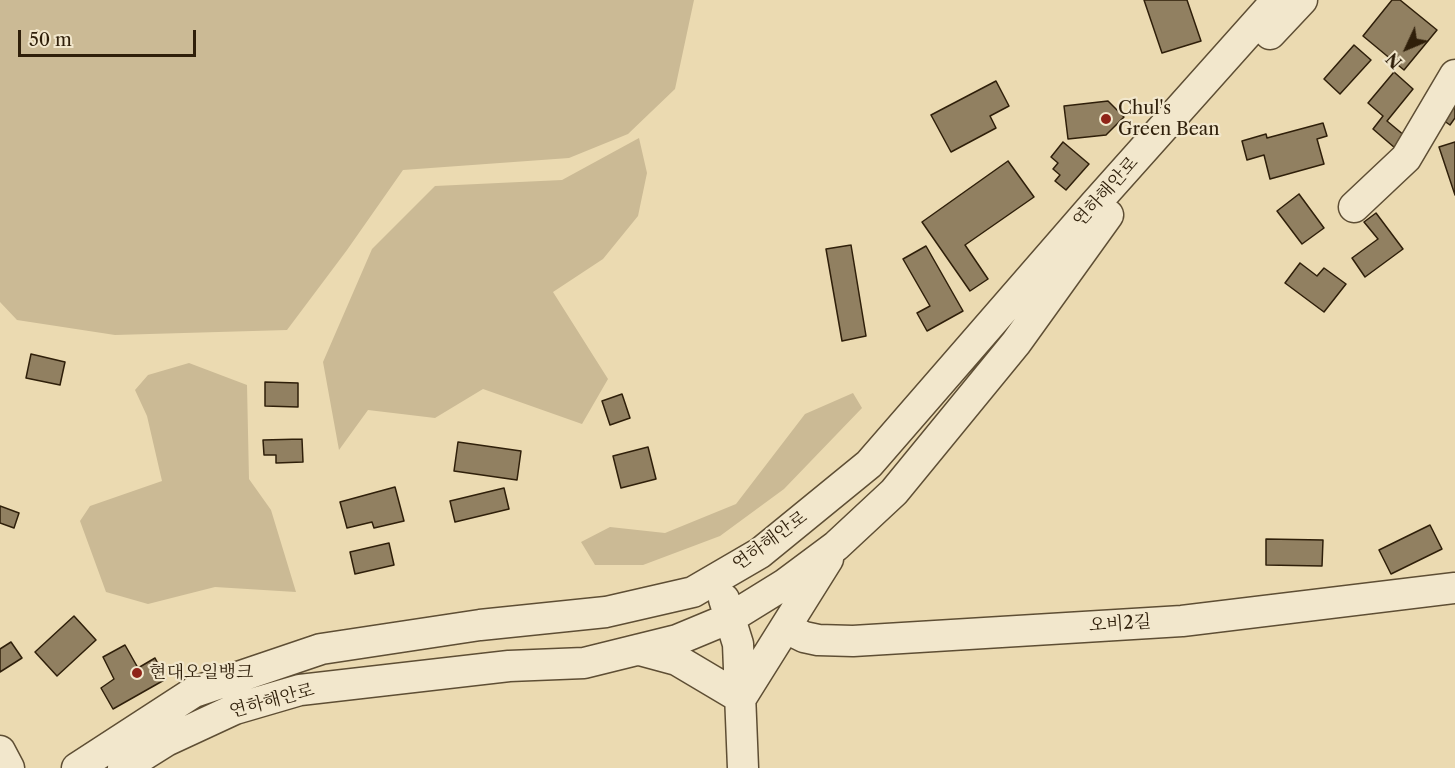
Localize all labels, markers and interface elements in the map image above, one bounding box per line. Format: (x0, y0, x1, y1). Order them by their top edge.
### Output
scale bar (21, 18, 200, 56)
north arrow (1377, 18, 1437, 78)
text: 50 m (29, 29, 72, 51)
text: N (1382, 49, 1406, 72)
place label: Chul's Green Bean (1118, 98, 1219, 140)
marker: Chul's Green Bean (1099, 112, 1113, 126)
street label: 연하해안로 (1069, 152, 1143, 232)
street label: 연하해안로 (728, 507, 812, 575)
street label: 오비2길 (1088, 611, 1152, 637)
place label: 현대오일뱅크 (149, 662, 253, 684)
marker: 현대오일뱅크 (130, 666, 144, 680)
street label: 연하해안로 (227, 679, 317, 723)

